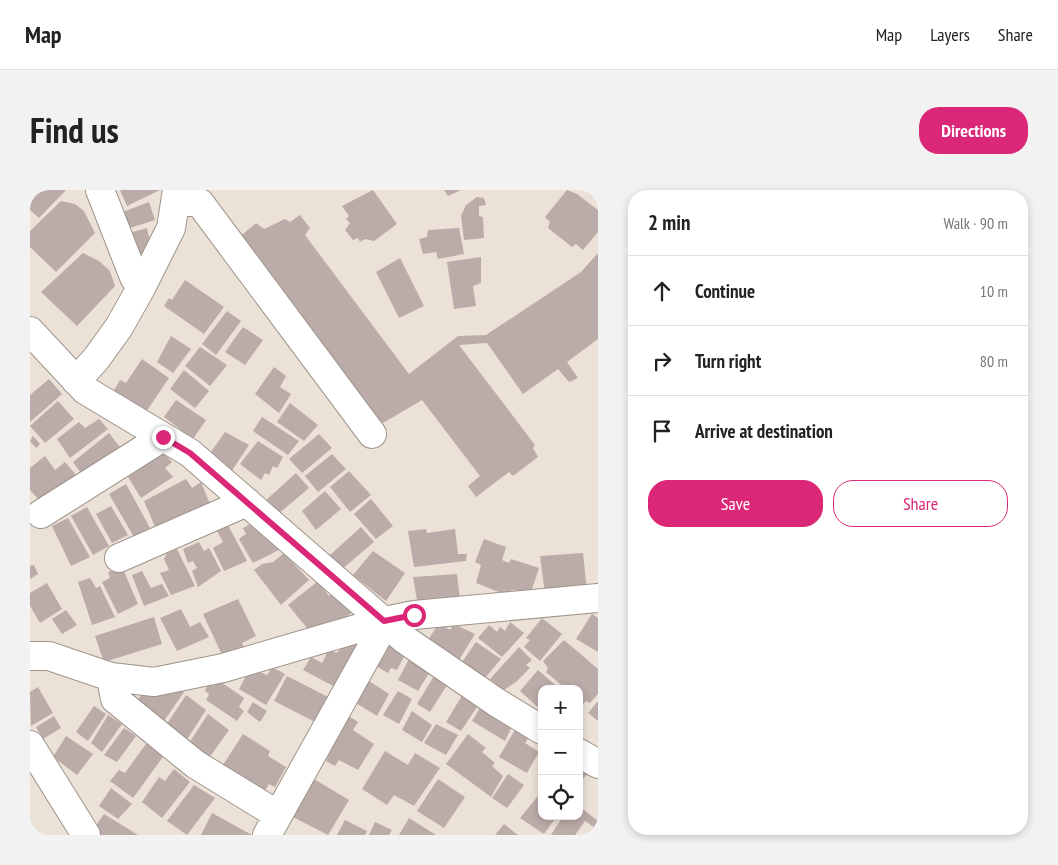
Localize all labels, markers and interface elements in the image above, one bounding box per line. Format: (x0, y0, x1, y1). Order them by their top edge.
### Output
text: Map (25, 19, 62, 50)
text: Map (876, 23, 902, 46)
text: Layers (930, 23, 970, 46)
text: Share (998, 23, 1033, 46)
text: Find us (30, 107, 119, 153)
button: Directions (919, 107, 1028, 154)
text: 2 min (648, 209, 690, 236)
text: Walk · 90 m (943, 213, 1008, 233)
icon: ahead (648, 277, 676, 305)
text: Continue (695, 279, 755, 303)
text: 10 m (980, 281, 1008, 301)
icon: right (648, 347, 676, 375)
text: Turn right (695, 349, 761, 373)
text: 80 m (980, 351, 1008, 371)
icon: arrive (648, 417, 676, 445)
text: Arrive at destination (695, 419, 833, 443)
route end (152, 426, 175, 449)
button: Save (648, 480, 823, 527)
button: Share (833, 480, 1008, 527)
route start (403, 604, 426, 627)
map controls (538, 685, 583, 820)
button: + (538, 685, 583, 730)
button: − (538, 730, 583, 775)
button: locate (538, 775, 583, 820)

